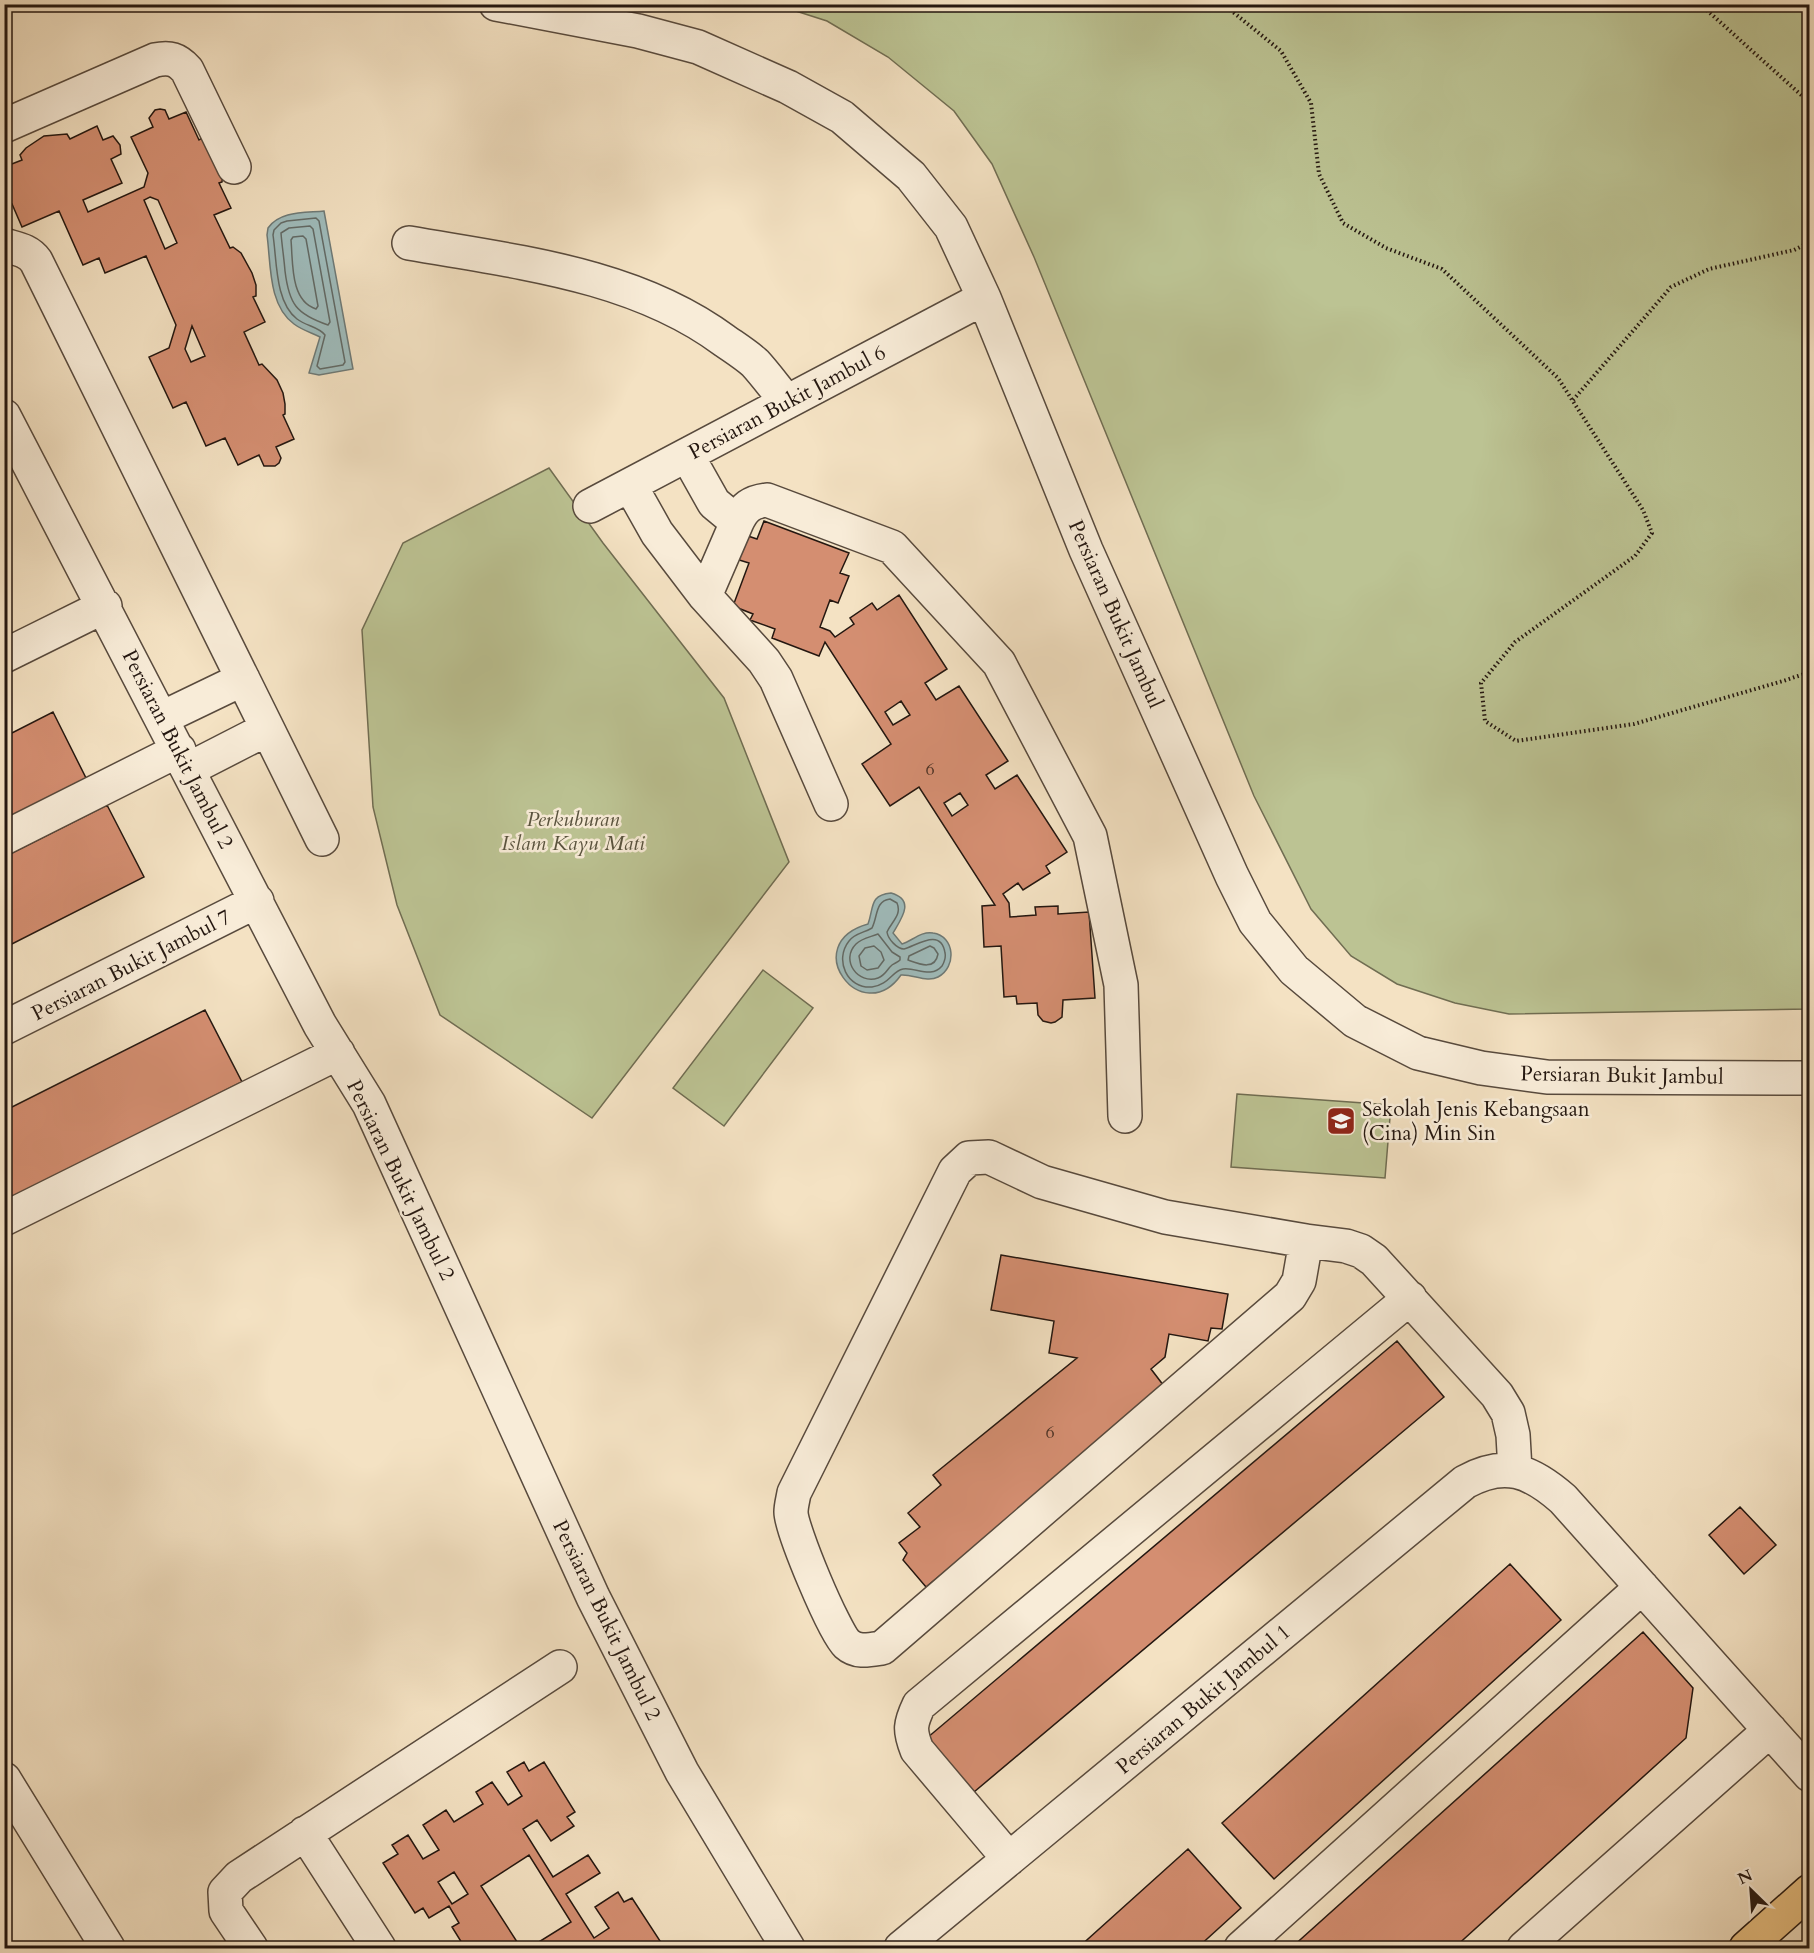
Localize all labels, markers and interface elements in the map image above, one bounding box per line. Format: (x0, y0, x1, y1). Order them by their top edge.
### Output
street label: Persiaran Bukit Jambul 6 (683, 338, 891, 467)
street label: Persiaran Bukit Jambul (1061, 515, 1170, 713)
street label: Persiaran Bukit Jambul 2 (115, 645, 240, 854)
house number: 6 (925, 757, 935, 782)
park label: Perkuburan Islam Kayu Mati (501, 805, 645, 858)
street label: Persiaran Bukit Jambul 7 (27, 903, 236, 1028)
street label: Persiaran Bukit Jambul (1520, 1059, 1724, 1092)
street label: Persiaran Bukit Jambul 2 (339, 1075, 462, 1285)
place label: Sekolah Jenis Kebangsaan (Cina) Min Sin (1362, 1095, 1590, 1148)
school or university icon: Sekolah Jenis Kebangsaan (Cina) Min Sin (1325, 1105, 1357, 1137)
house number: 6 (1045, 1420, 1055, 1445)
street label: Persiaran Bukit Jambul 2 (545, 1515, 668, 1725)
street label: Persiaran Bukit Jambul 1 (1110, 1618, 1297, 1781)
north arrow (1721, 1860, 1781, 1920)
text: N (1734, 1864, 1756, 1890)

